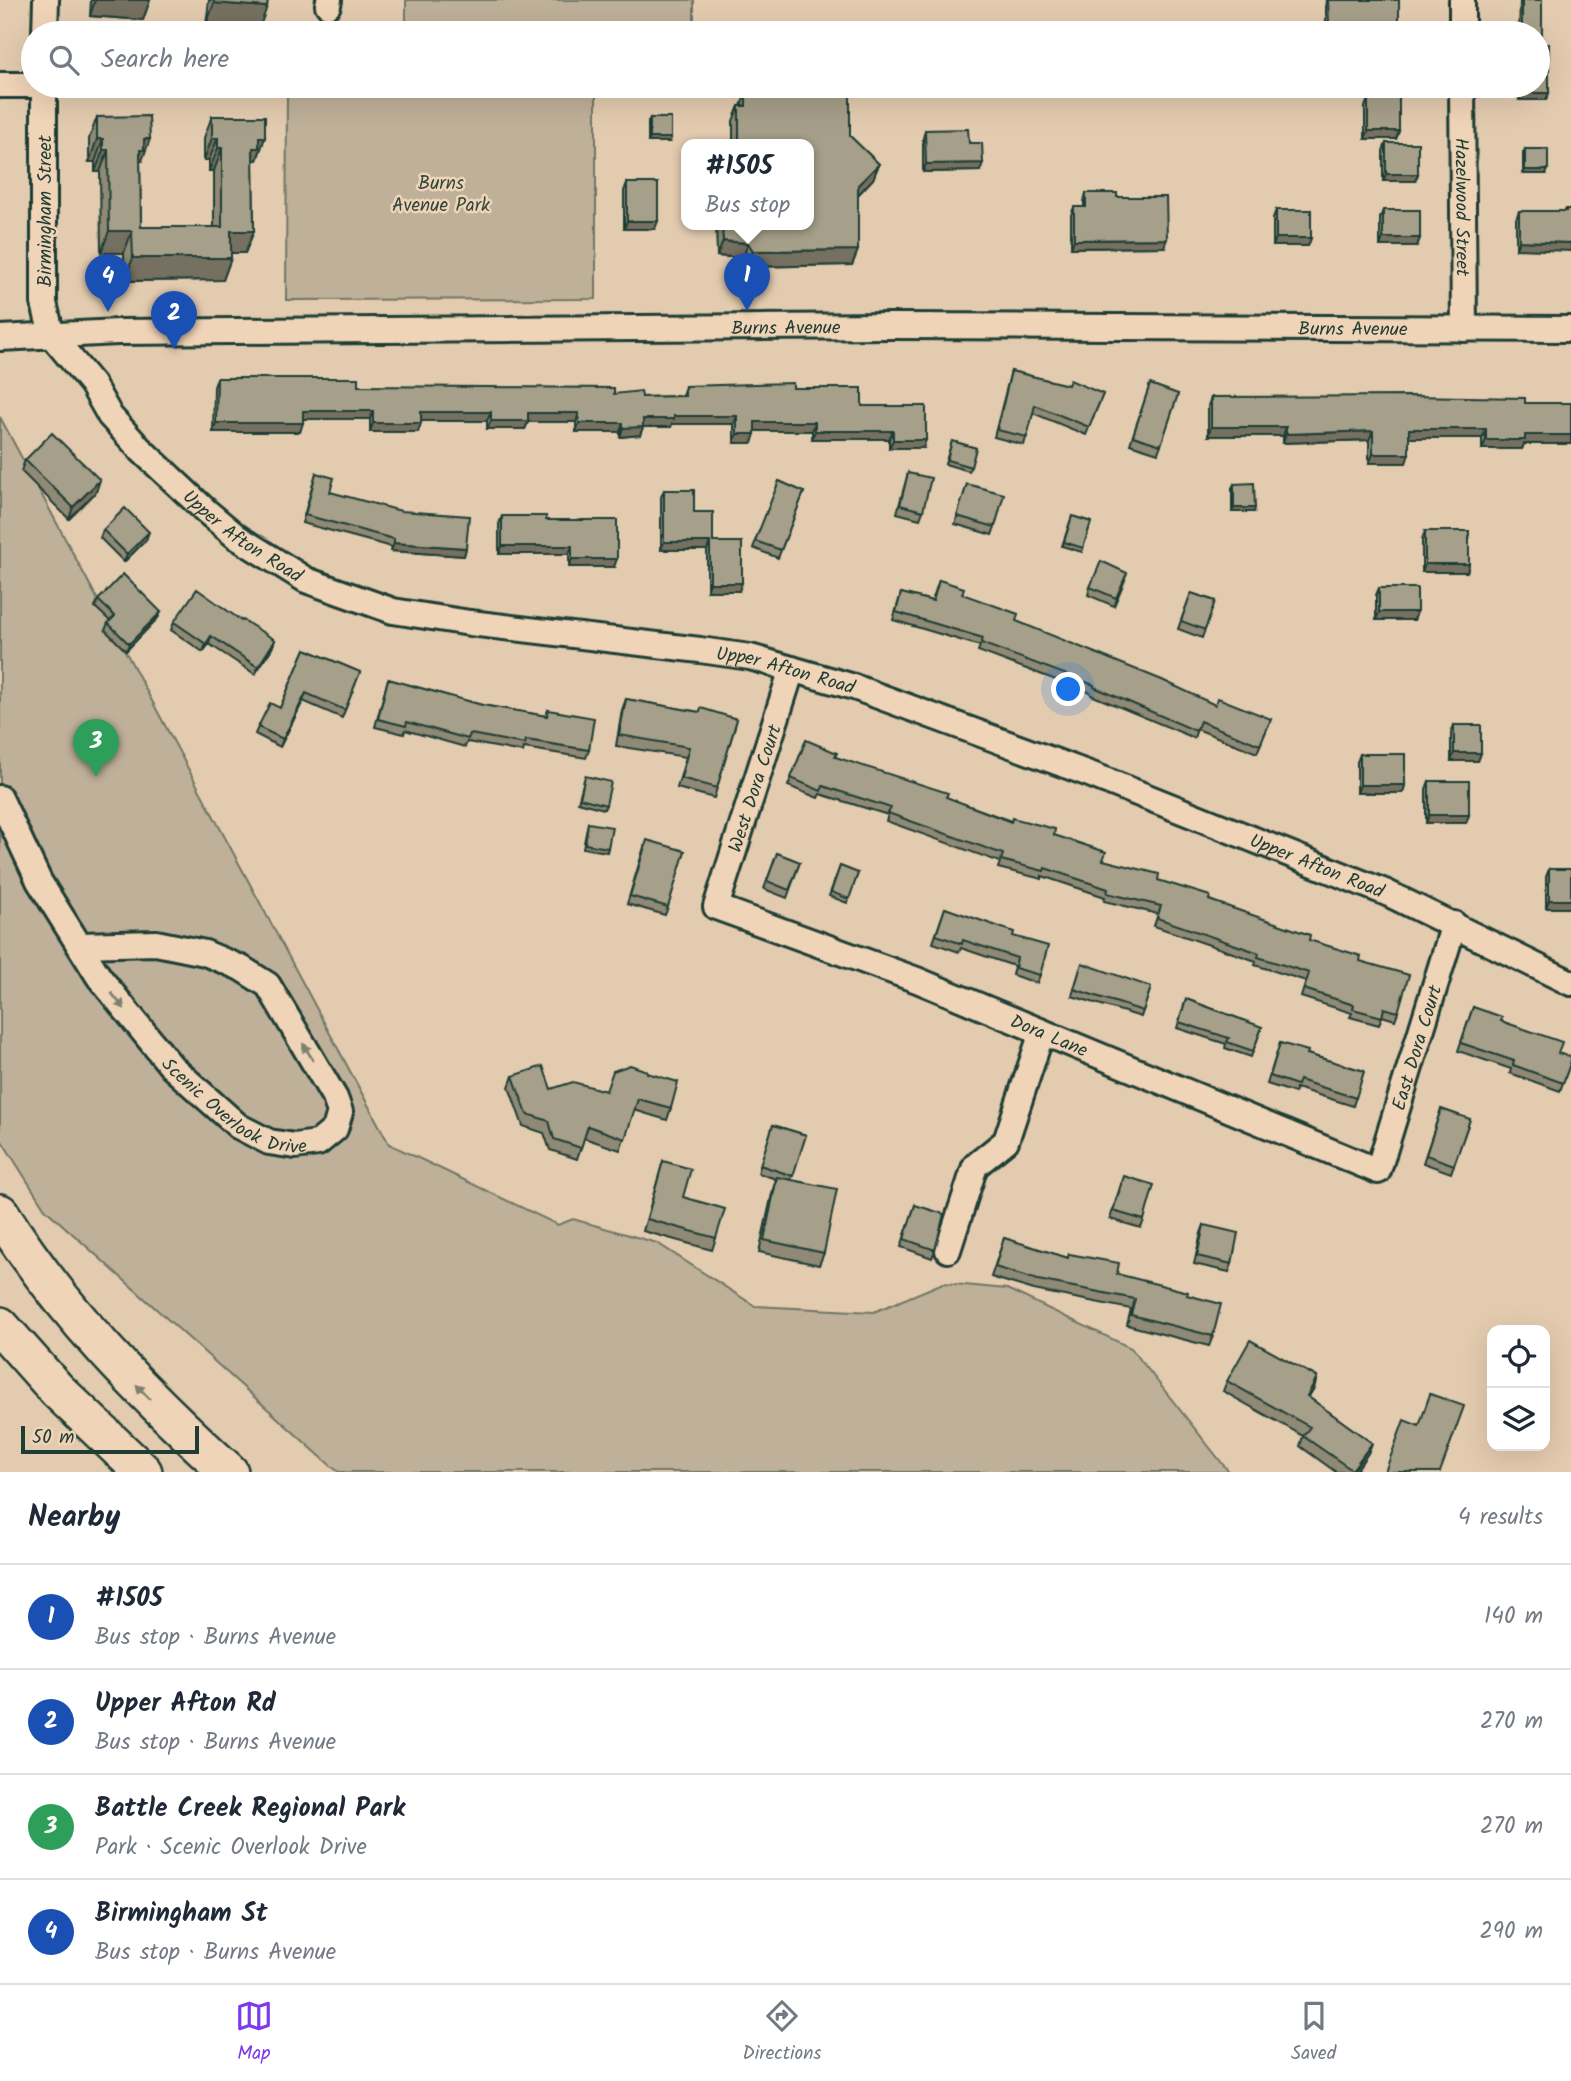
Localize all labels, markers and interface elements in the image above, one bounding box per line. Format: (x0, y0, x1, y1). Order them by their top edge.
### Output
search box (21, 21, 1550, 98)
text: Search here (101, 39, 229, 81)
icon: search (45, 41, 83, 79)
street label: Birmingham Street (31, 134, 61, 287)
street label: Hazelwood Street (1445, 138, 1477, 277)
popup (681, 139, 814, 230)
text: #1505 (705, 146, 773, 188)
park label: Burns Avenue Park (392, 169, 490, 221)
text: Bus stop (705, 188, 790, 224)
pin: 1 (724, 253, 770, 311)
pin: 4 (85, 254, 131, 312)
pin: 2 (151, 291, 197, 349)
street label: Burns Avenue (731, 313, 841, 344)
street label: Burns Avenue (1298, 315, 1408, 345)
street label: Upper Afton Road (175, 483, 308, 592)
street label: Upper Afton Road (714, 639, 859, 704)
your location (1051, 672, 1085, 706)
pin: 3 (73, 719, 119, 777)
street label: West Dora Court (721, 720, 791, 856)
street label: Upper Afton Road (1245, 827, 1389, 908)
street label: East Dora Court (1385, 981, 1452, 1114)
one-way arrow (111, 991, 126, 1009)
street label: Dora Lane (1005, 1007, 1093, 1066)
one-way arrow (301, 1043, 314, 1062)
street label: Scenic Overlook Drive (153, 1052, 309, 1163)
map controls (1487, 1325, 1550, 1451)
button: locate (1487, 1325, 1550, 1388)
one-way arrow (136, 1384, 152, 1401)
button: layers (1487, 1388, 1550, 1451)
scale bar (21, 1423, 200, 1455)
text: 50 m (32, 1423, 74, 1453)
text: Nearby (28, 1494, 120, 1542)
text: 4 results (1458, 1500, 1543, 1536)
text: #1505 (95, 1578, 163, 1620)
text: 1 (48, 1599, 54, 1635)
text: 140 m (1484, 1599, 1543, 1635)
text: Bus stop · Burns Avenue (95, 1620, 336, 1656)
text: Upper Afton Rd (95, 1683, 276, 1725)
text: 2 (44, 1704, 58, 1740)
text: 270 m (1480, 1704, 1543, 1740)
text: Bus stop · Burns Avenue (95, 1725, 336, 1761)
text: Battle Creek Regional Park (95, 1788, 405, 1830)
text: 3 (45, 1809, 57, 1845)
text: 270 m (1480, 1809, 1543, 1845)
text: Park · Scenic Overlook Drive (95, 1830, 367, 1866)
text: Birmingham St (95, 1893, 268, 1935)
text: 4 (45, 1914, 57, 1950)
text: 290 m (1479, 1914, 1543, 1950)
text: Bus stop · Burns Avenue (95, 1935, 336, 1971)
tab: Map (235, 1997, 273, 2069)
tab: Directions (743, 1997, 821, 2069)
tab: Saved (1291, 1997, 1336, 2069)

